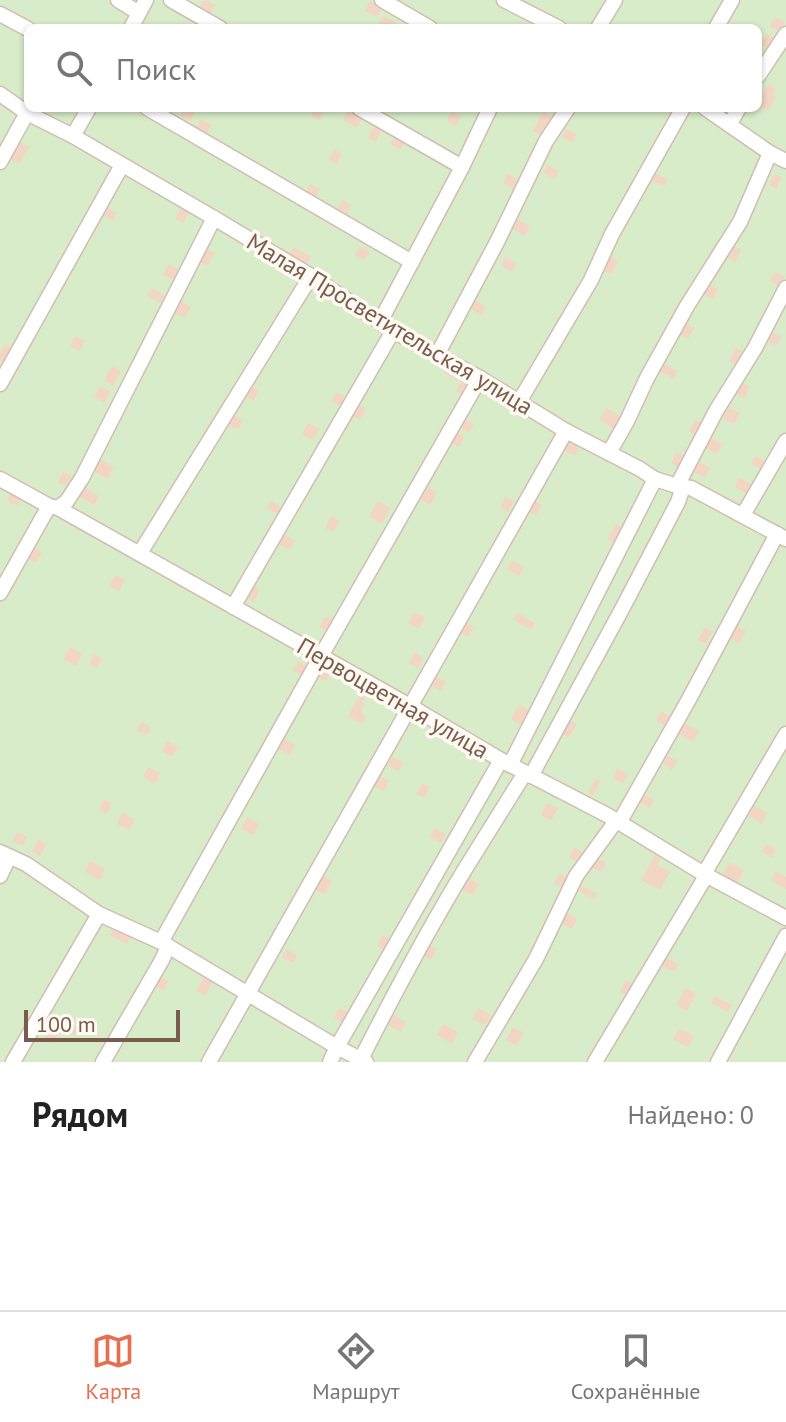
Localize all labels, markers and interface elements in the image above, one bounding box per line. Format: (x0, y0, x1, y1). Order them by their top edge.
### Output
search box (24, 24, 762, 112)
icon: search (52, 46, 96, 90)
text: Поиск (116, 49, 196, 88)
street label: Малая Просветительская улица (241, 226, 539, 422)
street label: Первоцветная улица (292, 630, 494, 766)
scale bar (24, 1006, 180, 1042)
text: 100 m (36, 1010, 96, 1038)
text: Рядом (32, 1092, 128, 1136)
text: Найдено: 0 (627, 1098, 754, 1131)
tab: Карта (86, 1329, 141, 1405)
tab: Маршрут (312, 1329, 399, 1405)
tab: Сохранённые (571, 1329, 700, 1405)

